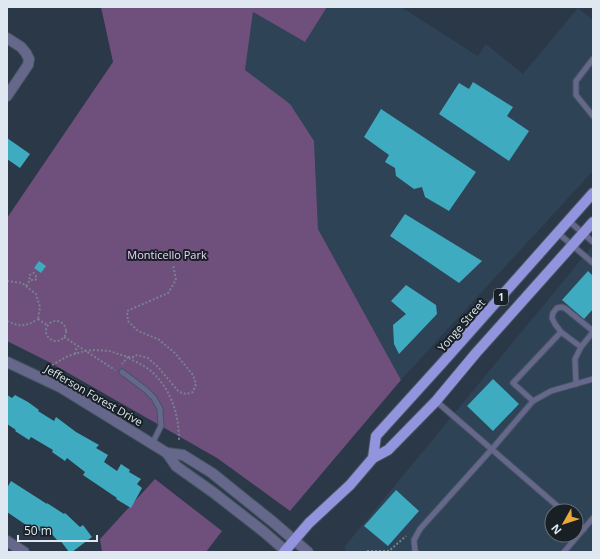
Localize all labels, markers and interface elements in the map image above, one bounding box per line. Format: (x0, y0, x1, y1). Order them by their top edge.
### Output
park label: Monticello Park (127, 247, 207, 262)
road number: 1 (494, 289, 508, 305)
street label: Yonge Street (434, 295, 488, 355)
street label: Jefferson Forest Drive (41, 360, 146, 429)
north arrow (544, 503, 584, 543)
scale bar (18, 517, 97, 543)
text: N (547, 521, 564, 538)
text: 50 m (24, 522, 52, 539)

